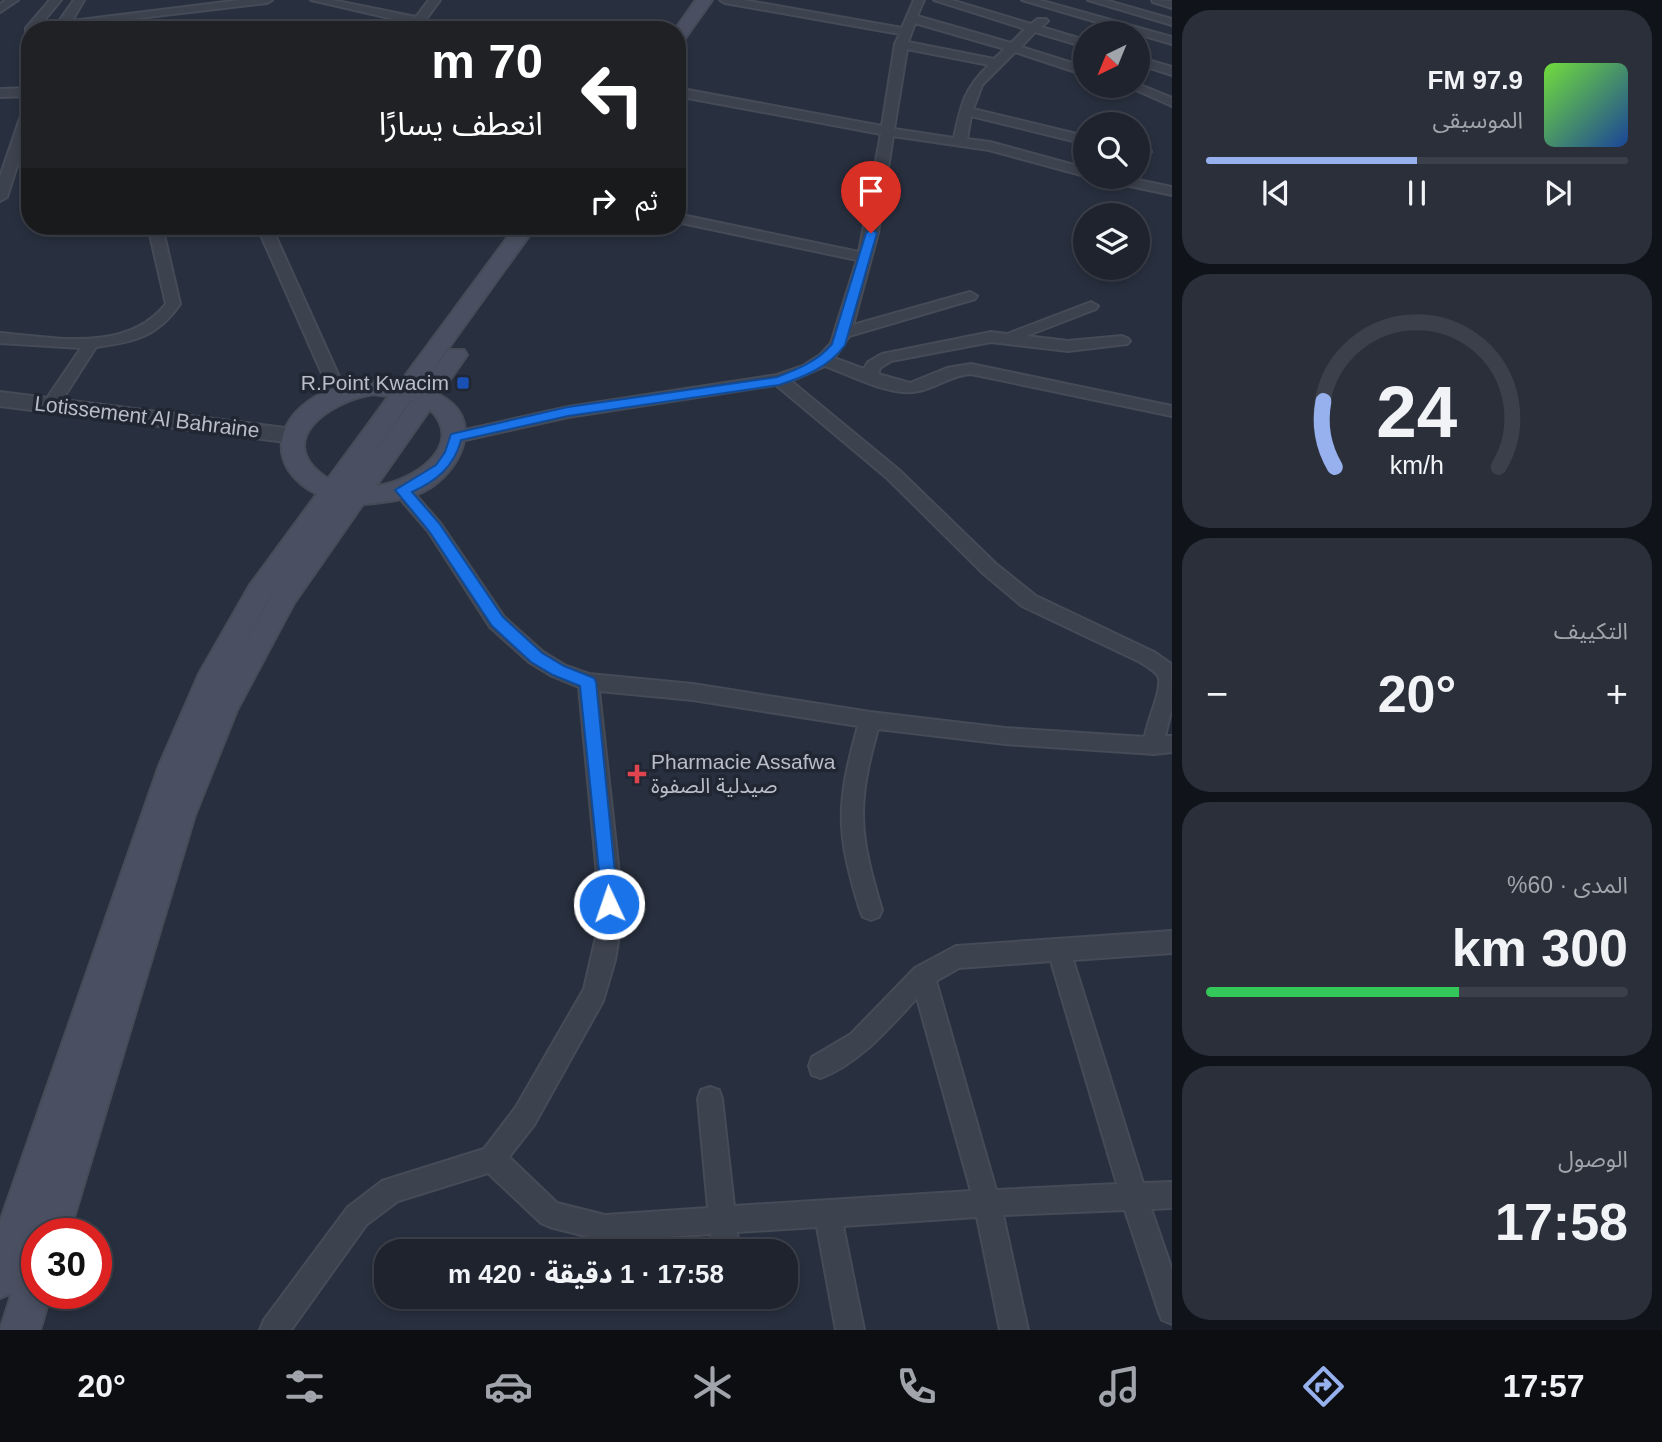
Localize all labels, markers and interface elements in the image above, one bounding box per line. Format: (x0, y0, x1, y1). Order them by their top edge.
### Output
north arrow (1073, 21, 1150, 98)
map controls (1073, 21, 1150, 280)
text: 70 m (431, 34, 543, 88)
icon: left (567, 49, 658, 140)
text: 97.9 FM (1428, 65, 1523, 95)
text: انعطف يسارًا (379, 106, 543, 142)
text: الموسيقى (1432, 107, 1523, 133)
button: search (1073, 112, 1150, 189)
pin (841, 161, 901, 233)
icon: arrive (852, 172, 890, 210)
icon: previous (1257, 174, 1295, 212)
icon: pause (1398, 174, 1436, 212)
icon: next (1539, 174, 1577, 212)
icon: right (584, 182, 622, 220)
text: ثم (636, 186, 658, 216)
button: layers (1073, 203, 1150, 280)
place label: R.Point Kwacim (301, 371, 449, 394)
text: 24 (1377, 371, 1458, 452)
marker: R.Point Kwacim (455, 375, 471, 391)
street label: Lotissement Al Bahraine (33, 391, 261, 442)
text: km/h (1390, 451, 1444, 479)
text: التكييف (1554, 618, 1628, 644)
text: 20° (1378, 665, 1456, 723)
text: − (1206, 673, 1228, 715)
text: + (1606, 673, 1628, 715)
place label: Pharmacie Assafwa صيدلية الصفوة (651, 750, 836, 798)
marker: Pharmacie Assafwa صيدلية الصفوة (629, 766, 645, 782)
position arrow (572, 867, 646, 941)
text: المدى · 60% (1507, 872, 1628, 898)
text: 300 km (1452, 919, 1628, 977)
text: الوصول (1558, 1146, 1628, 1172)
text: 17:58 (1495, 1193, 1628, 1251)
speed limit sign: 30 (21, 1218, 112, 1309)
text: 17:58 · 1 دقيقة · 420 m (448, 1259, 724, 1289)
icon: filters (280, 1362, 329, 1411)
icon: car (484, 1362, 533, 1411)
icon: climate (688, 1362, 737, 1411)
icon: phone (892, 1362, 941, 1411)
icon: music (1095, 1362, 1144, 1411)
icon: directions (1299, 1362, 1348, 1411)
text: 20° (77, 1368, 126, 1404)
text: 17:57 (1503, 1368, 1585, 1404)

